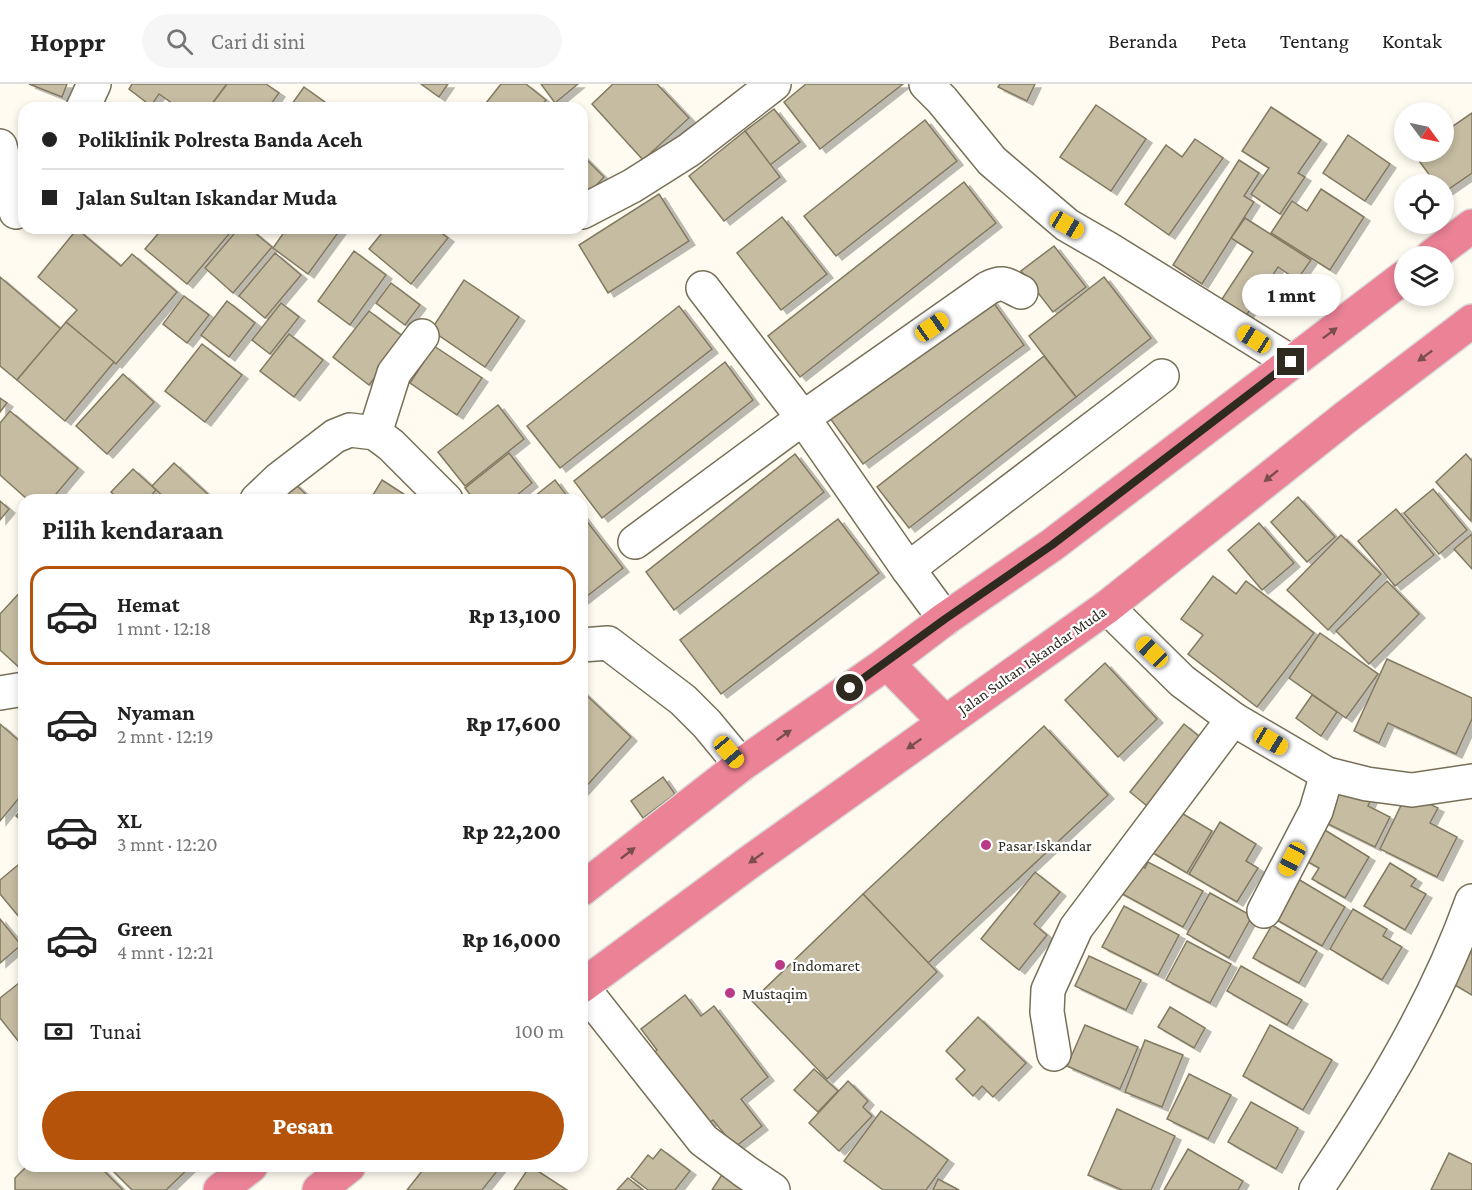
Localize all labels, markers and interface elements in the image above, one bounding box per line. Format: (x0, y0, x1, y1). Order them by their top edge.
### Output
search box (142, 14, 562, 68)
icon: search (163, 25, 196, 58)
text: Hoppr (30, 26, 106, 57)
text: Cari di sini (211, 29, 305, 54)
text: Beranda (1108, 29, 1178, 53)
text: Peta (1211, 29, 1247, 53)
text: Tentang (1280, 29, 1349, 53)
text: Kontak (1382, 29, 1442, 53)
north arrow (1394, 102, 1454, 162)
map controls (1394, 102, 1454, 306)
text: Poliklinik Polresta Banda Aceh (78, 127, 363, 152)
button: locate (1394, 174, 1454, 234)
text: Jalan Sultan Iskandar Muda (78, 185, 337, 210)
car (1047, 208, 1087, 242)
button: layers (1394, 246, 1454, 306)
callout: 1 mnt (1242, 275, 1340, 317)
text: 1 mnt (1267, 284, 1316, 306)
car (912, 309, 952, 345)
car (1234, 322, 1274, 356)
one-way arrow (1322, 328, 1337, 340)
route end (1277, 348, 1304, 375)
one-way arrow (1418, 350, 1433, 362)
one-way arrow (1264, 469, 1279, 482)
text: Pilih kendaraan (42, 515, 224, 545)
icon: car (45, 589, 99, 643)
text: Hemat (117, 592, 180, 617)
street label: Jalan Sultan Iskandar Muda (953, 602, 1110, 720)
text: Rp 13,100 (469, 603, 561, 628)
text: 1 mnt · 12:18 (117, 617, 211, 639)
car (1133, 633, 1171, 671)
route start (836, 674, 863, 701)
icon: car (45, 697, 99, 751)
text: Nyaman (117, 700, 195, 725)
text: Rp 17,600 (466, 711, 561, 736)
car (1251, 724, 1291, 758)
text: 2 mnt · 12:19 (117, 725, 214, 747)
one-way arrow (775, 729, 791, 741)
car (711, 732, 747, 772)
one-way arrow (907, 738, 923, 750)
icon: car (45, 805, 99, 859)
text: XL (117, 808, 142, 833)
text: Rp 22,200 (462, 819, 561, 844)
text: 3 mnt · 12:20 (117, 833, 218, 855)
place label: Pasar Iskandar (998, 837, 1092, 854)
marker: Pasar Iskandar (979, 838, 993, 852)
car (1276, 839, 1308, 879)
one-way arrow (621, 847, 636, 859)
one-way arrow (748, 851, 763, 863)
icon: car (45, 913, 99, 967)
text: Green (117, 916, 173, 941)
text: Rp 16,000 (462, 927, 561, 952)
text: 4 mnt · 12:21 (117, 941, 214, 963)
place label: Indomaret (792, 957, 860, 974)
marker: Indomaret (773, 958, 787, 972)
place label: Mustaqim (742, 985, 808, 1003)
marker: Mustaqim (723, 986, 737, 1000)
icon: cash (42, 1015, 75, 1048)
text: Tunai (90, 1019, 141, 1044)
text: 100 m (515, 1020, 564, 1042)
button: Pesan (42, 1091, 564, 1160)

